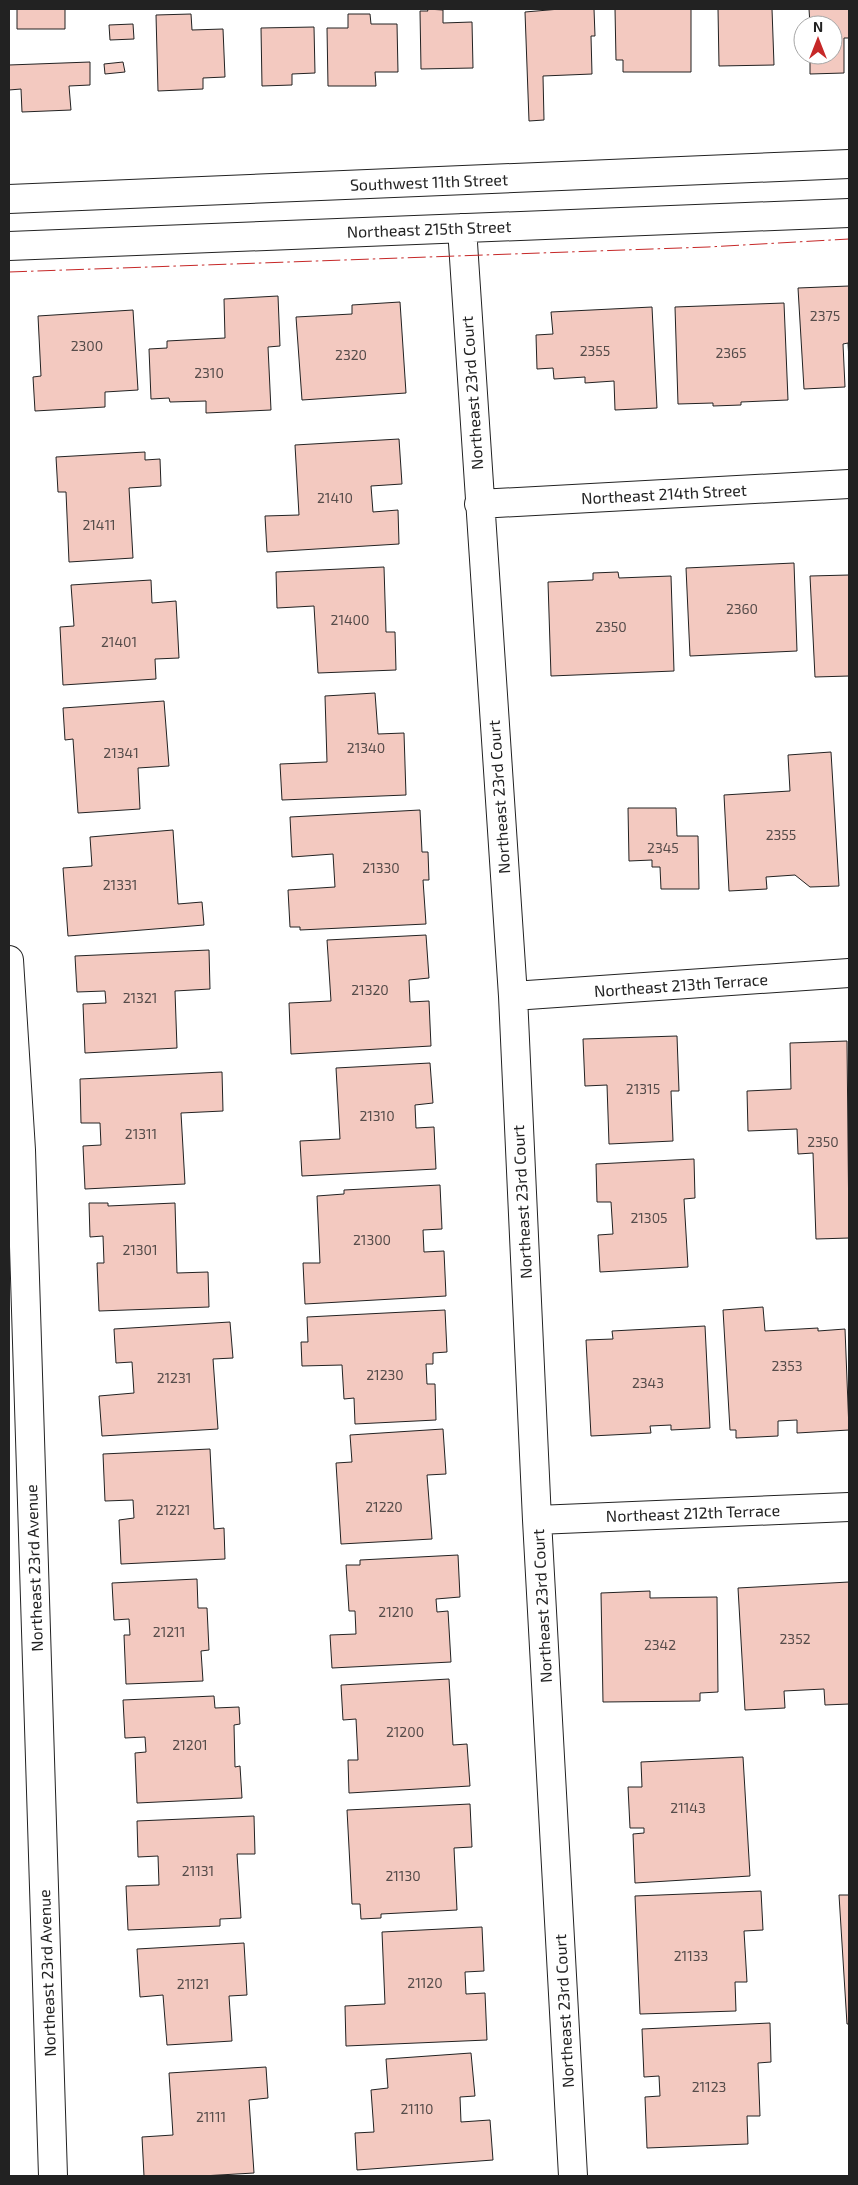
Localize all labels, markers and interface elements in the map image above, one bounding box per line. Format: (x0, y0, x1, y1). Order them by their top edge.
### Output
north arrow (793, 15, 843, 65)
text: N (813, 18, 823, 35)
street label: Southwest 11th Street (350, 169, 508, 194)
street label: Northeast 215th Street (346, 216, 512, 241)
house number: 2375 (810, 307, 840, 324)
street label: Northeast 23rd Court (457, 316, 486, 471)
house number: 2300 (71, 337, 103, 354)
house number: 2355 (580, 342, 610, 359)
house number: 2365 (715, 344, 747, 361)
house number: 2320 (335, 346, 367, 363)
house number: 2310 (194, 364, 224, 381)
street label: Northeast 214th Street (581, 480, 747, 507)
house number: 21410 (317, 489, 353, 506)
house number: 21411 (82, 516, 116, 533)
house number: 2360 (726, 600, 758, 617)
house number: 21400 (331, 611, 369, 628)
house number: 2350 (595, 618, 627, 635)
house number: 21401 (101, 633, 137, 650)
street label: Northeast 23rd Court (484, 720, 513, 875)
house number: 21340 (347, 739, 385, 756)
house number: 21341 (103, 744, 139, 761)
house number: 2355 (766, 826, 796, 843)
house number: 2345 (647, 839, 679, 856)
house number: 21330 (362, 859, 400, 876)
house number: 21331 (103, 876, 137, 893)
street label: Northeast 213th Terrace (593, 969, 769, 1000)
house number: 21320 (351, 981, 389, 998)
house number: 21321 (123, 989, 157, 1006)
house number: 21315 (626, 1080, 660, 1097)
house number: 21310 (359, 1107, 395, 1124)
house number: 21311 (125, 1125, 157, 1142)
street label: Northeast 23rd Court (508, 1125, 535, 1279)
house number: 2350 (807, 1133, 839, 1150)
house number: 21305 (630, 1209, 668, 1226)
house number: 21300 (353, 1231, 391, 1248)
house number: 21301 (122, 1241, 158, 1258)
house number: 2353 (772, 1357, 802, 1374)
house number: 21230 (366, 1366, 404, 1383)
house number: 21231 (157, 1369, 191, 1386)
house number: 2343 (632, 1374, 664, 1391)
street label: Northeast 23rd Avenue (21, 1484, 46, 1652)
house number: 21220 (365, 1498, 403, 1515)
street label: Northeast 212th Terrace (606, 1500, 780, 1525)
house number: 21221 (156, 1501, 190, 1518)
street label: Northeast 23rd Court (528, 1529, 555, 1683)
house number: 21210 (378, 1603, 414, 1620)
house number: 21211 (153, 1623, 185, 1640)
house number: 2352 (779, 1630, 811, 1647)
house number: 2342 (644, 1636, 676, 1653)
house number: 21200 (386, 1723, 424, 1740)
house number: 21201 (172, 1736, 208, 1753)
house number: 21143 (670, 1799, 706, 1816)
house number: 21131 (182, 1862, 214, 1879)
house number: 21130 (385, 1867, 421, 1884)
street label: Northeast 23rd Avenue (34, 1889, 59, 2057)
street label: Northeast 23rd Court (550, 1934, 577, 2088)
house number: 21133 (674, 1947, 708, 1964)
house number: 21120 (407, 1974, 443, 1991)
house number: 21121 (177, 1975, 209, 1992)
house number: 21123 (692, 2078, 726, 2095)
house number: 21110 (400, 2100, 434, 2117)
house number: 21111 (196, 2108, 226, 2125)

